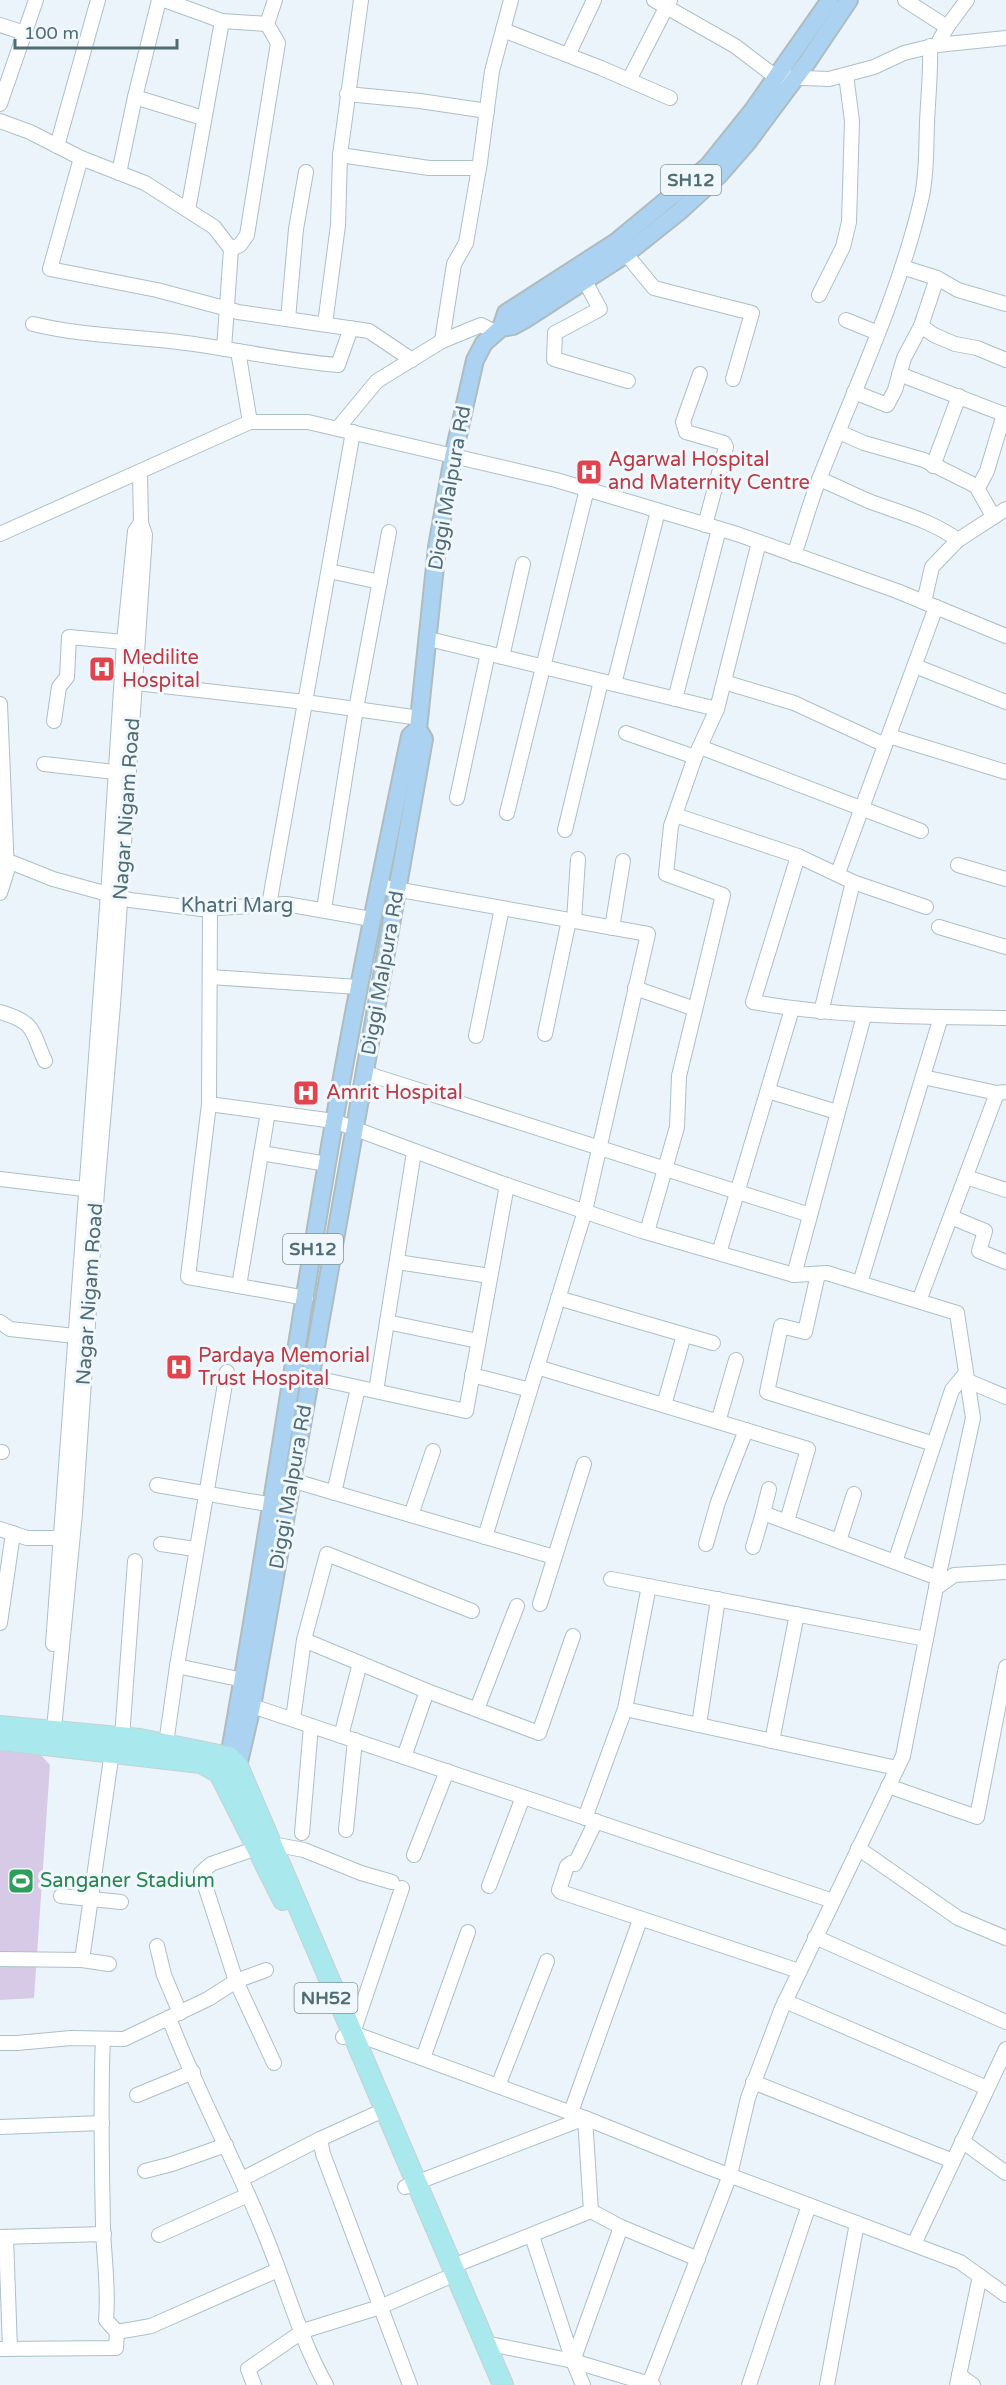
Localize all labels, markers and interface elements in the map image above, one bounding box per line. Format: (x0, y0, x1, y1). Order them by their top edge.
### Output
scale bar (15, 12, 177, 50)
text: 100 m (24, 22, 79, 44)
road number: SH12 (661, 165, 721, 195)
street label: Diggi Malpura Rd (424, 404, 476, 572)
place label: Agarwal Hospital and Maternity Centre (608, 448, 810, 495)
hospital icon: Agarwal Hospital and Maternity Centre (574, 457, 604, 487)
place label: Medilite Hospital (122, 646, 200, 693)
hospital icon: Medilite Hospital (87, 654, 117, 684)
street label: Nagar Nigam Road (109, 717, 145, 901)
street label: Diggi Malpura Rd (357, 889, 409, 1057)
street label: Khatri Marg (181, 894, 293, 918)
hospital icon: Amrit Hospital (291, 1078, 321, 1108)
place label: Amrit Hospital (326, 1081, 463, 1105)
street label: Nagar Nigam Road (72, 1202, 108, 1386)
road number: SH12 (283, 1234, 343, 1264)
place label: Pardaya Memorial Trust Hospital (198, 1344, 370, 1391)
hospital icon: Pardaya Memorial Trust Hospital (164, 1352, 194, 1382)
street label: Diggi Malpura Rd (265, 1403, 317, 1571)
sports icon: Sanganer Stadium (6, 1866, 36, 1896)
place label: Sanganer Stadium (40, 1869, 215, 1893)
road number: NH52 (294, 1983, 358, 2013)

